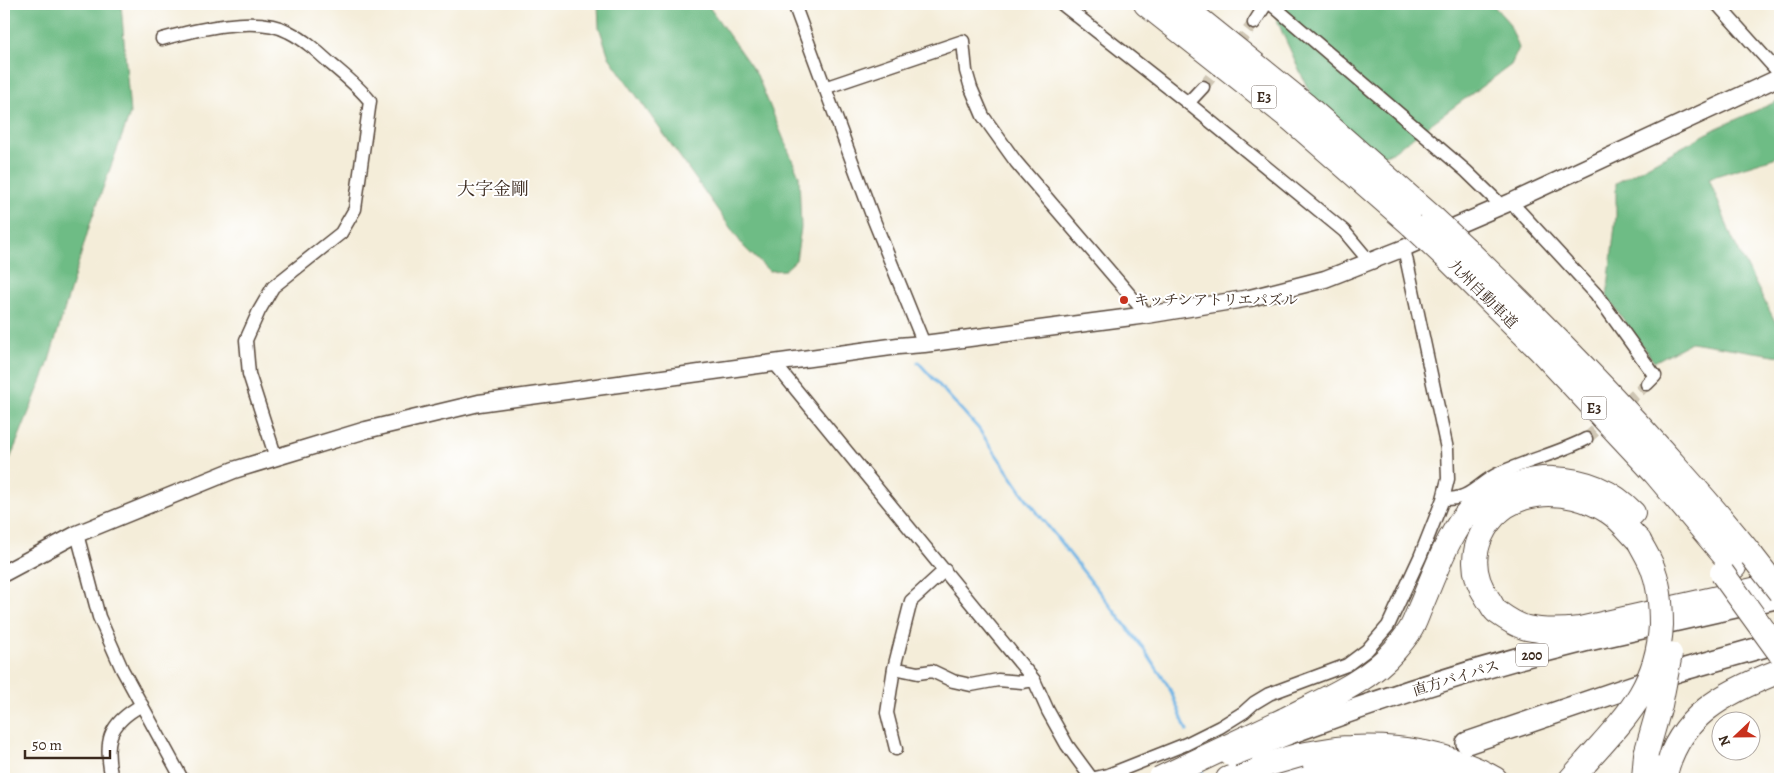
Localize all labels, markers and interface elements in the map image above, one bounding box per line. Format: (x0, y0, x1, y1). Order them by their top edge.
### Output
road number: E3 (1252, 85, 1276, 108)
district label: 大字金剛 (457, 177, 529, 201)
street label: 九州自動車道 (1444, 255, 1522, 333)
place label: キッチンアトリエパズル (1134, 290, 1298, 310)
marker: キッチンアトリエパズル (1118, 294, 1130, 306)
road number: E3 (1582, 396, 1606, 419)
road number: 200 (1516, 644, 1548, 666)
street label: 直方バイパス (1410, 655, 1502, 701)
north arrow (1712, 710, 1762, 760)
scale bar (25, 728, 110, 760)
text: N (1714, 732, 1735, 749)
text: 50 m (32, 735, 62, 755)

